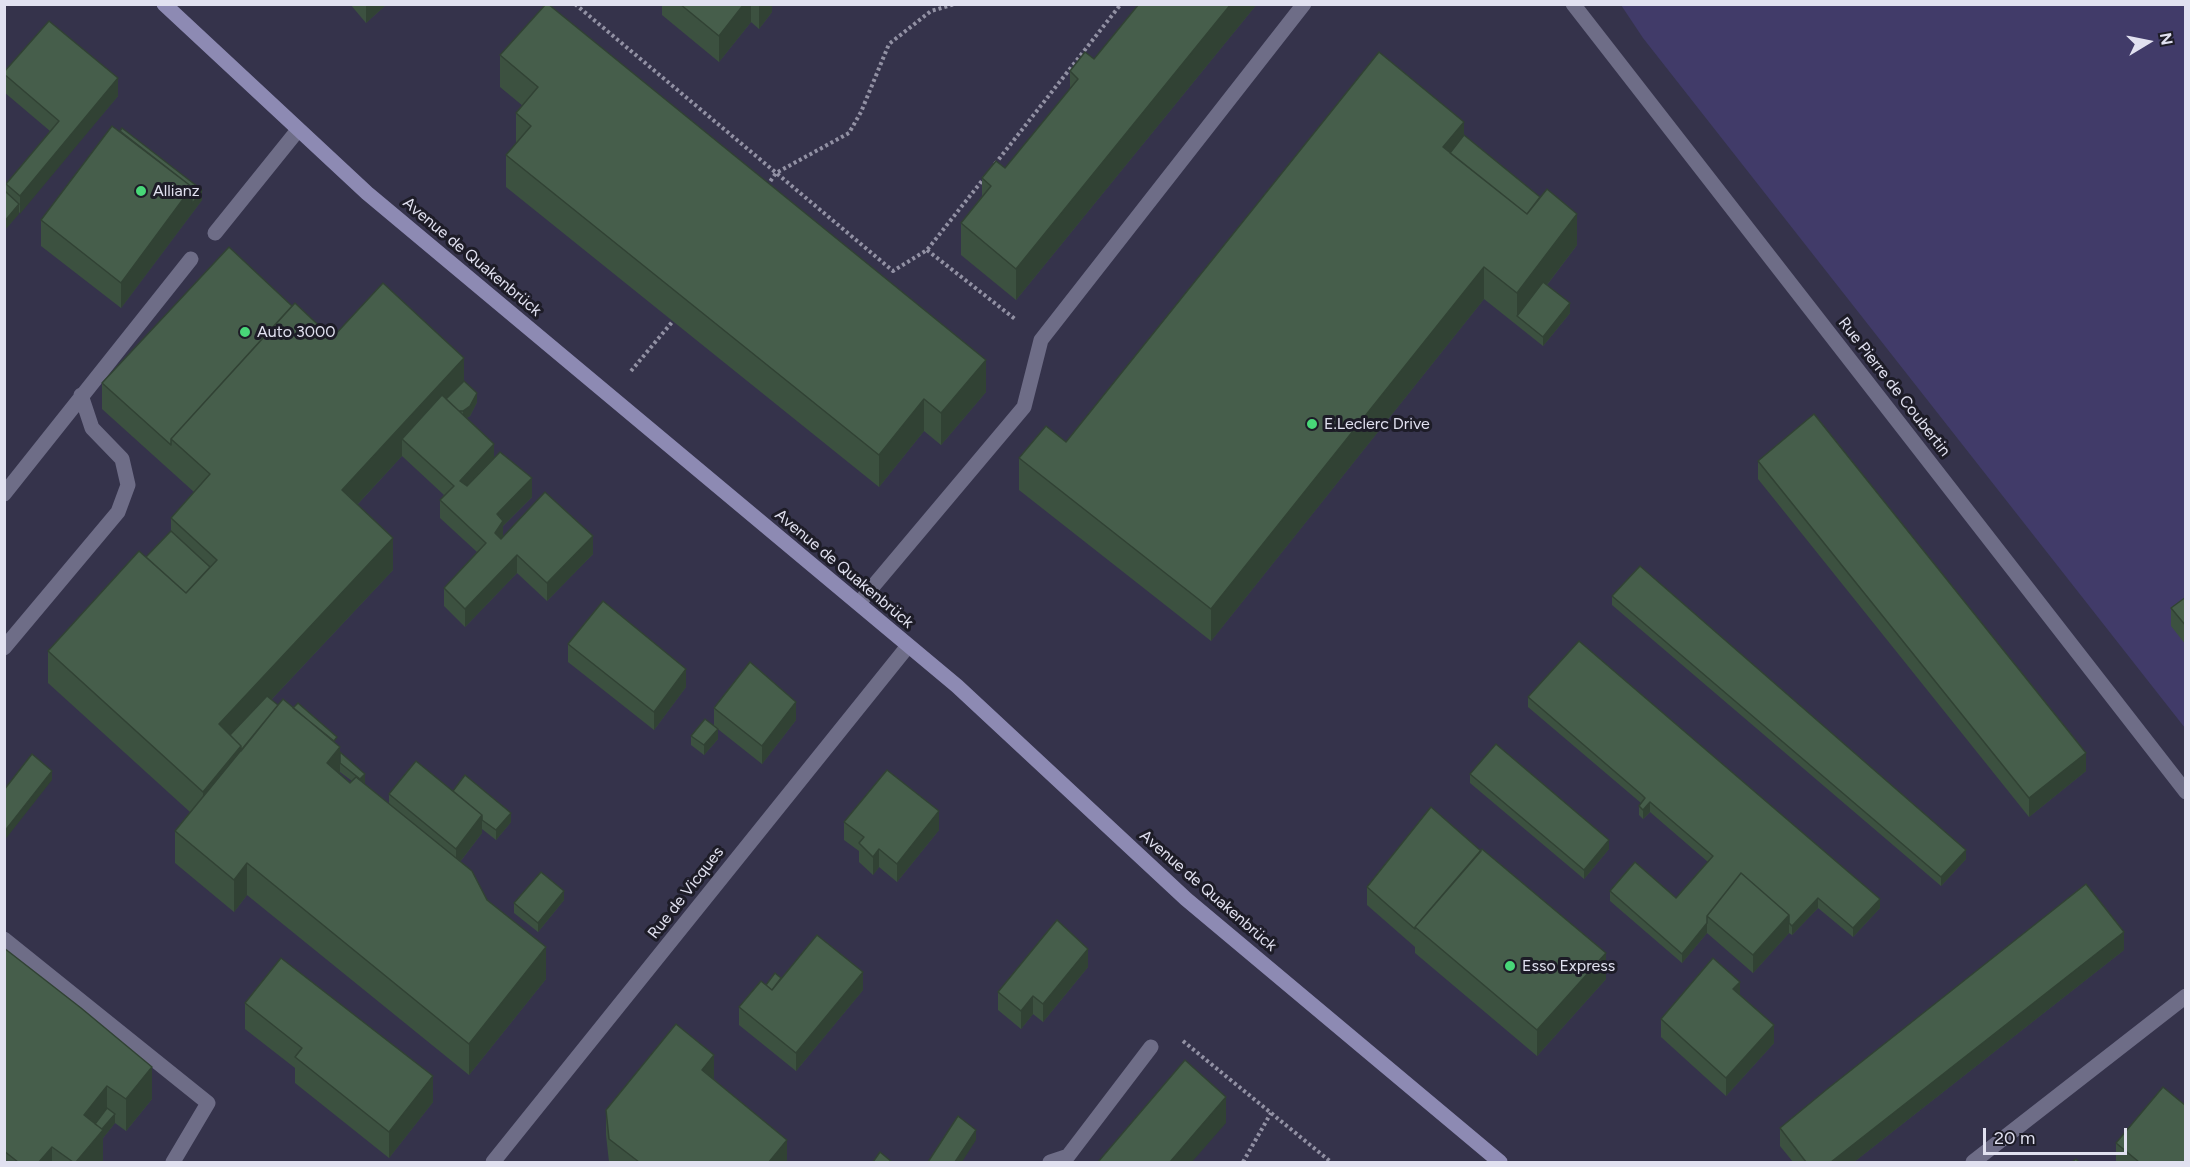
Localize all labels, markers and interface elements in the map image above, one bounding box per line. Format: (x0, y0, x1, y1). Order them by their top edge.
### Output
north arrow (2118, 12, 2178, 72)
text: N (2156, 31, 2177, 47)
place label: Allianz (153, 181, 200, 201)
marker: Allianz (134, 184, 148, 198)
street label: Avenue de Quakenbrück (399, 193, 545, 321)
street label: Rue Pierre de Coubertin (1834, 314, 1954, 460)
place label: Auto 3000 (257, 322, 335, 342)
marker: Auto 3000 (238, 325, 252, 339)
place label: E.Leclerc Drive (1324, 414, 1430, 434)
marker: E.Leclerc Drive (1305, 417, 1319, 431)
street label: Avenue de Quakenbrück (771, 505, 917, 633)
street label: Avenue de Quakenbrück (1136, 826, 1280, 956)
street label: Rue de Vicques (644, 843, 728, 943)
place label: Esso Express (1522, 956, 1615, 976)
marker: Esso Express (1503, 959, 1517, 973)
scale bar (1986, 1116, 2130, 1154)
text: 20 m (1994, 1127, 2035, 1149)

